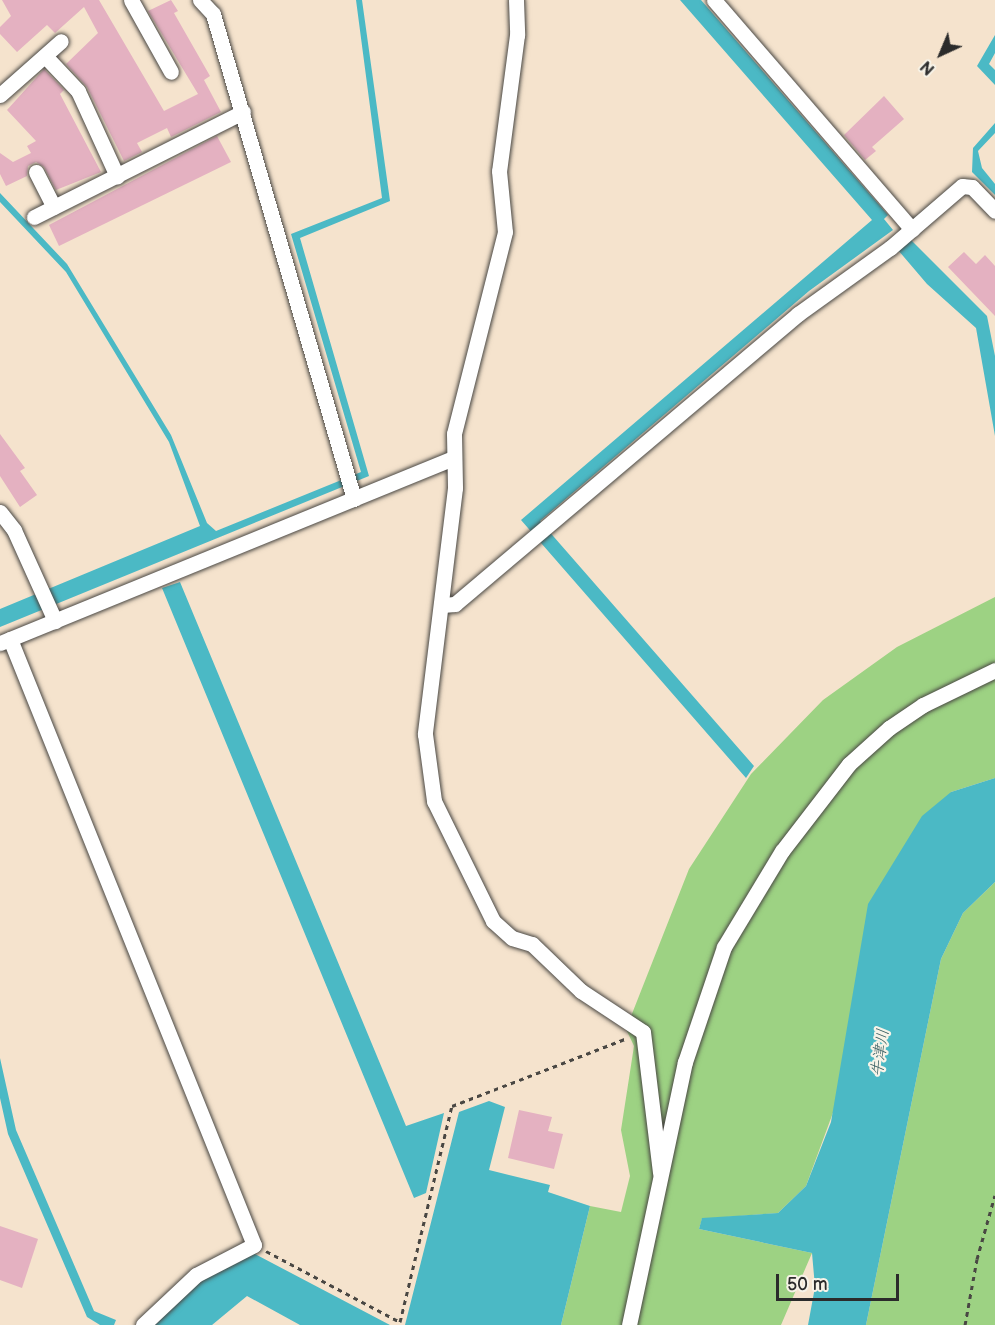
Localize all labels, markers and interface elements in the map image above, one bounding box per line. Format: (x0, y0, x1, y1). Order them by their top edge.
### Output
north arrow (911, 24, 971, 84)
text: N (917, 56, 939, 78)
water label: 牛津川 (868, 1028, 894, 1078)
scale bar (779, 1262, 902, 1300)
text: 50 m (787, 1274, 828, 1295)

